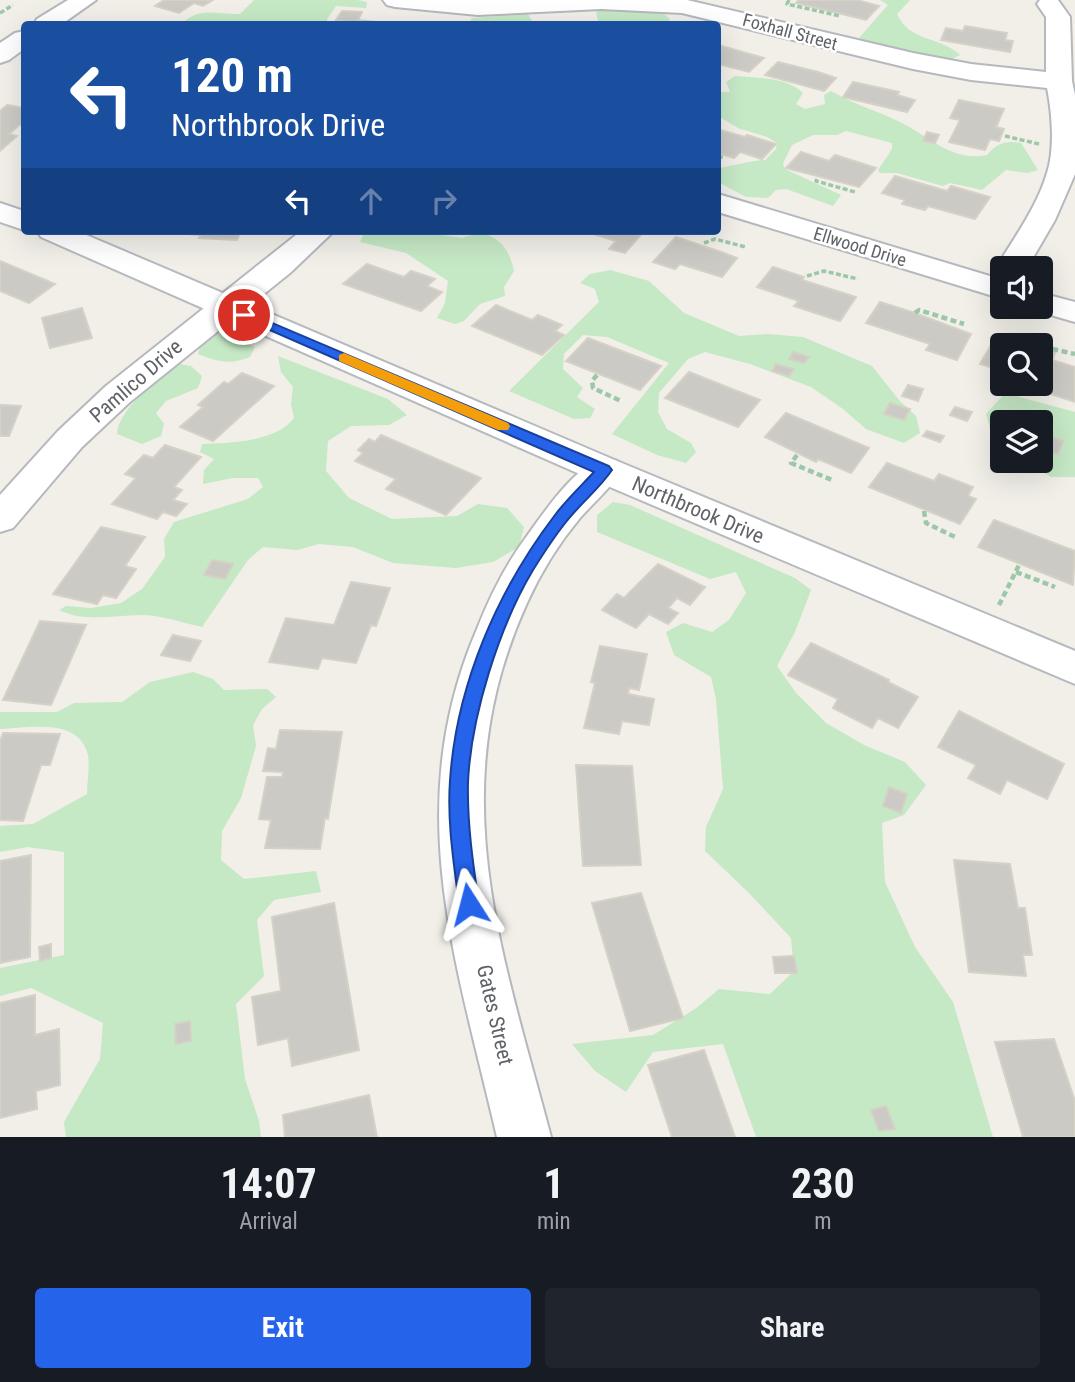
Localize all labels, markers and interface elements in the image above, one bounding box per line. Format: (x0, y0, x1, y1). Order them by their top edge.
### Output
street label: Foxhall Street (741, 9, 840, 54)
text: 120 m (171, 47, 293, 104)
icon: left (56, 49, 147, 140)
text: Northbrook Drive (171, 106, 385, 144)
icon: left (279, 182, 317, 220)
icon: ahead (352, 182, 390, 220)
icon: right (425, 182, 463, 220)
street label: Ellwood Drive (811, 222, 909, 271)
map controls (990, 256, 1053, 473)
button: sound (990, 256, 1053, 319)
pin (214, 285, 274, 345)
icon: arrive (225, 296, 263, 334)
button: search (990, 333, 1053, 396)
street label: Pamlico Drive (85, 334, 187, 427)
button: layers (990, 410, 1053, 473)
street label: Northbrook Drive (629, 471, 768, 549)
position arrow (432, 867, 506, 941)
street label: Gates Street (472, 963, 518, 1067)
text: 14:07 (220, 1159, 317, 1208)
text: 1 (543, 1159, 564, 1208)
text: 230 (791, 1159, 855, 1208)
text: Arrival (239, 1208, 298, 1235)
text: min (537, 1208, 571, 1235)
text: m (814, 1208, 831, 1235)
button: Exit (35, 1288, 531, 1368)
button: Share (545, 1288, 1040, 1368)

